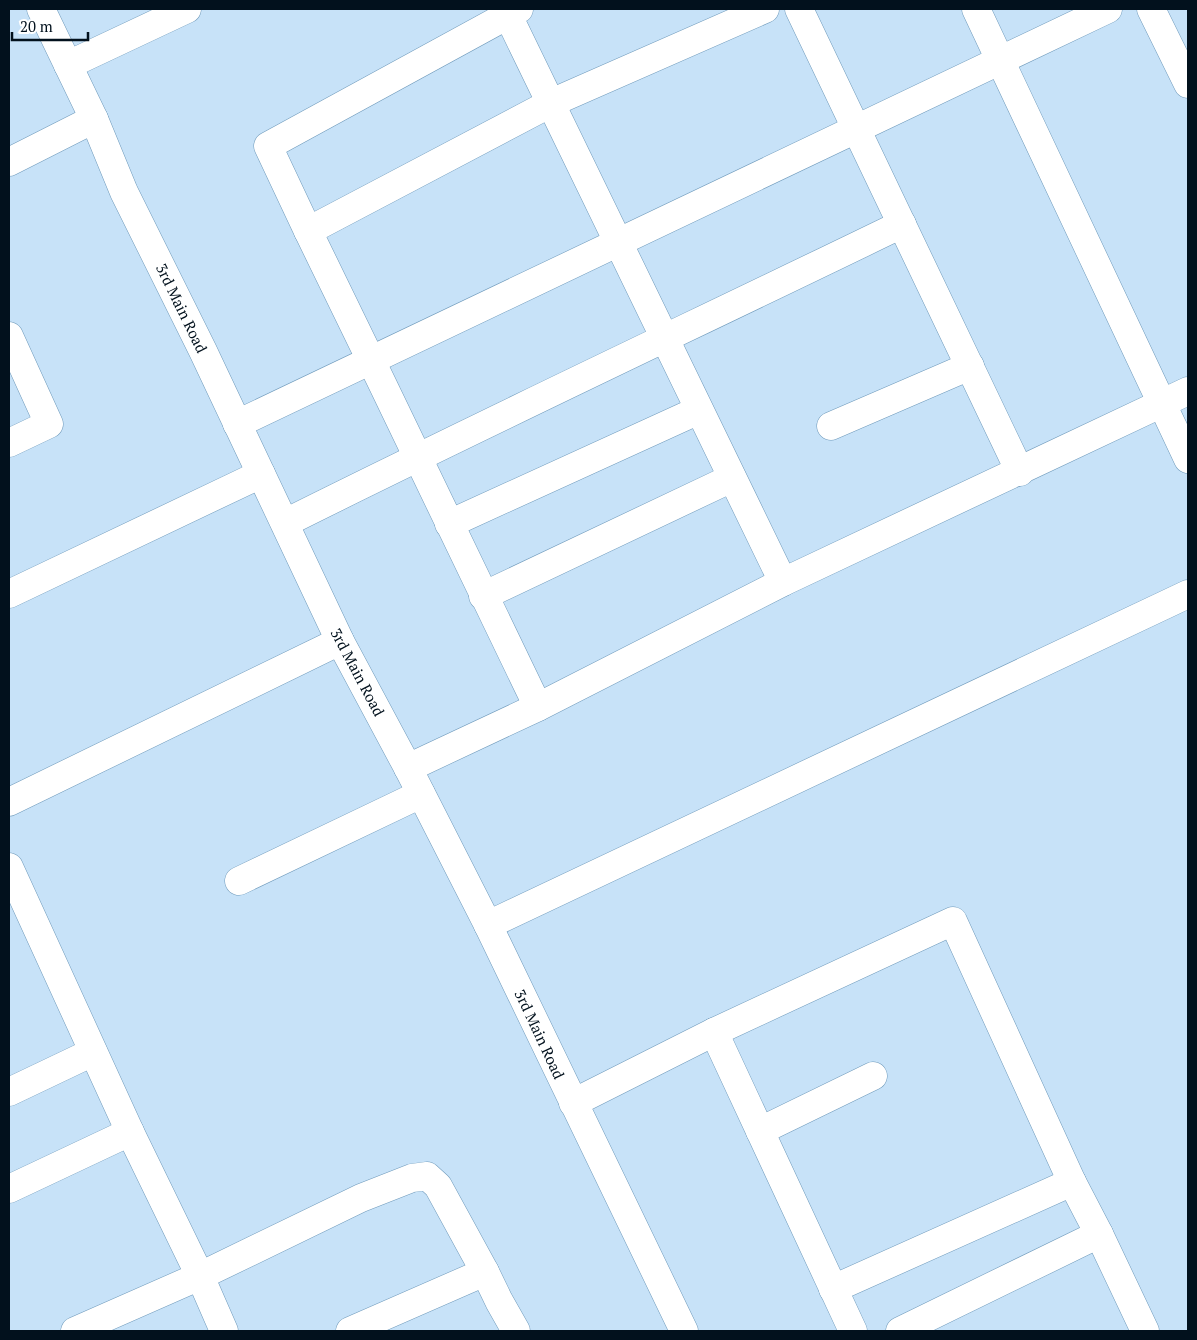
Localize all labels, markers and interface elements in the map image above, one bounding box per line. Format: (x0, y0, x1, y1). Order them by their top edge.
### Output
scale bar (12, 10, 89, 42)
text: 20 m (20, 16, 53, 36)
street label: 3rd Main Road (152, 260, 212, 356)
street label: 3rd Main Road (326, 625, 390, 719)
street label: 3rd Main Road (510, 986, 570, 1082)

